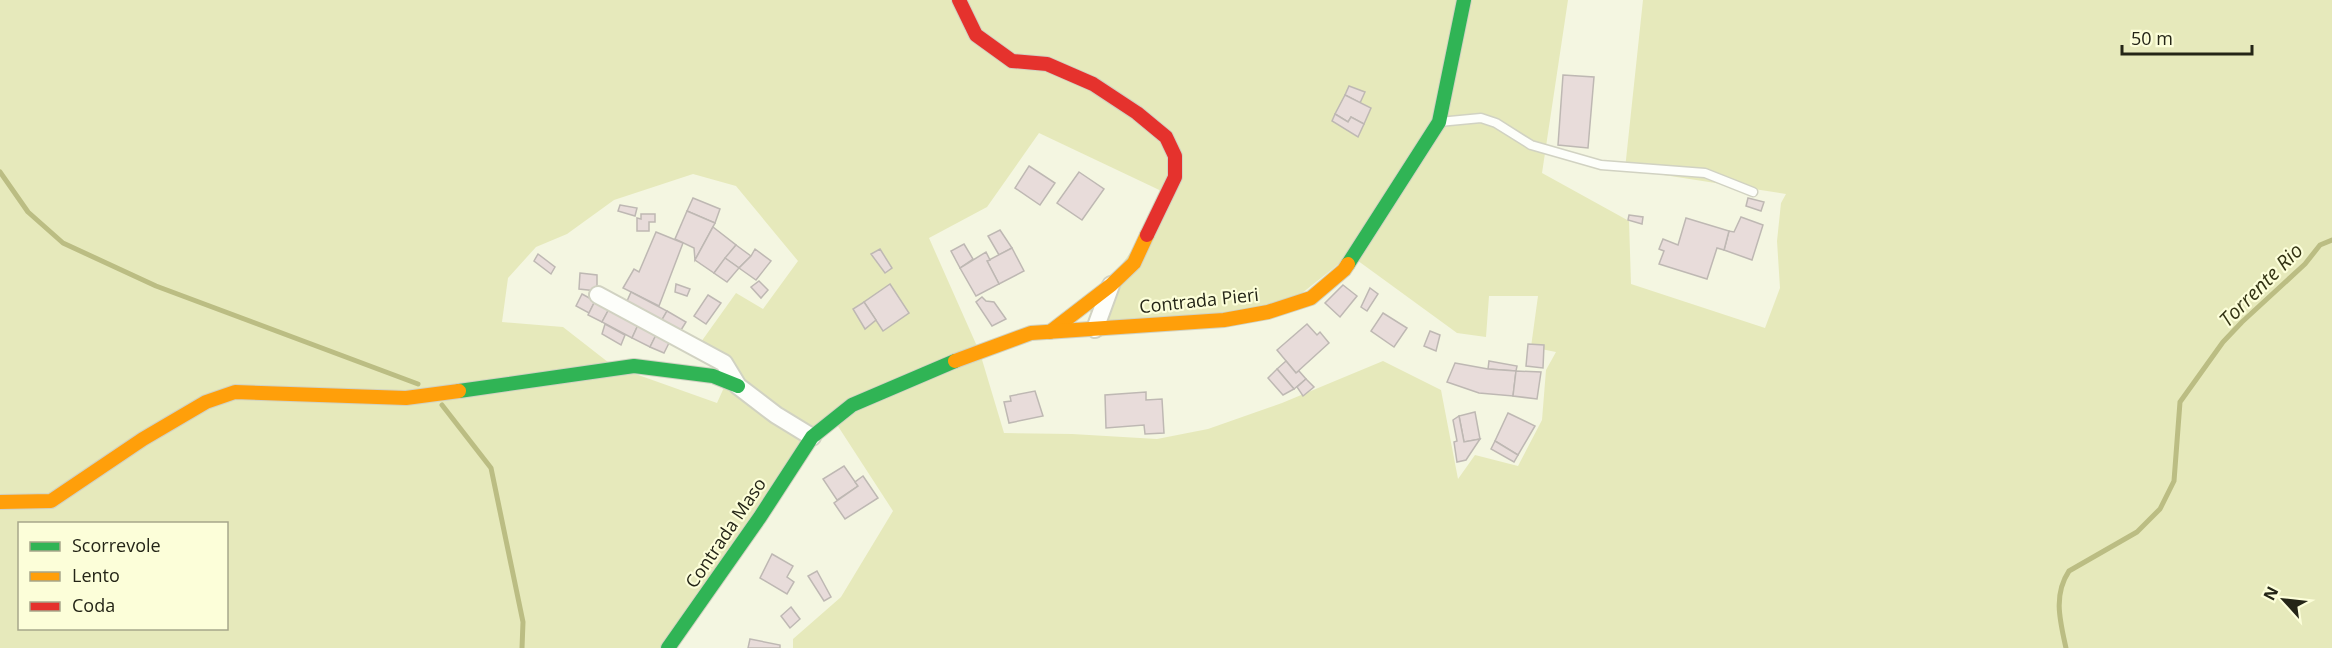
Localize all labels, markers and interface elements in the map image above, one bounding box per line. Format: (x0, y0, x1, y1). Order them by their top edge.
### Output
scale bar (2122, 18, 2252, 56)
text: 50 m (2131, 26, 2173, 50)
water label: Torrente Rio (2213, 237, 2308, 332)
street label: Contrada Pieri (1138, 282, 1260, 318)
street label: Contrada Maso (679, 473, 771, 592)
legend (18, 522, 228, 630)
text: Scorrevole (72, 533, 161, 557)
text: Lento (72, 563, 120, 587)
north arrow (2254, 570, 2314, 630)
text: N (2258, 582, 2283, 604)
text: Coda (72, 593, 115, 617)

